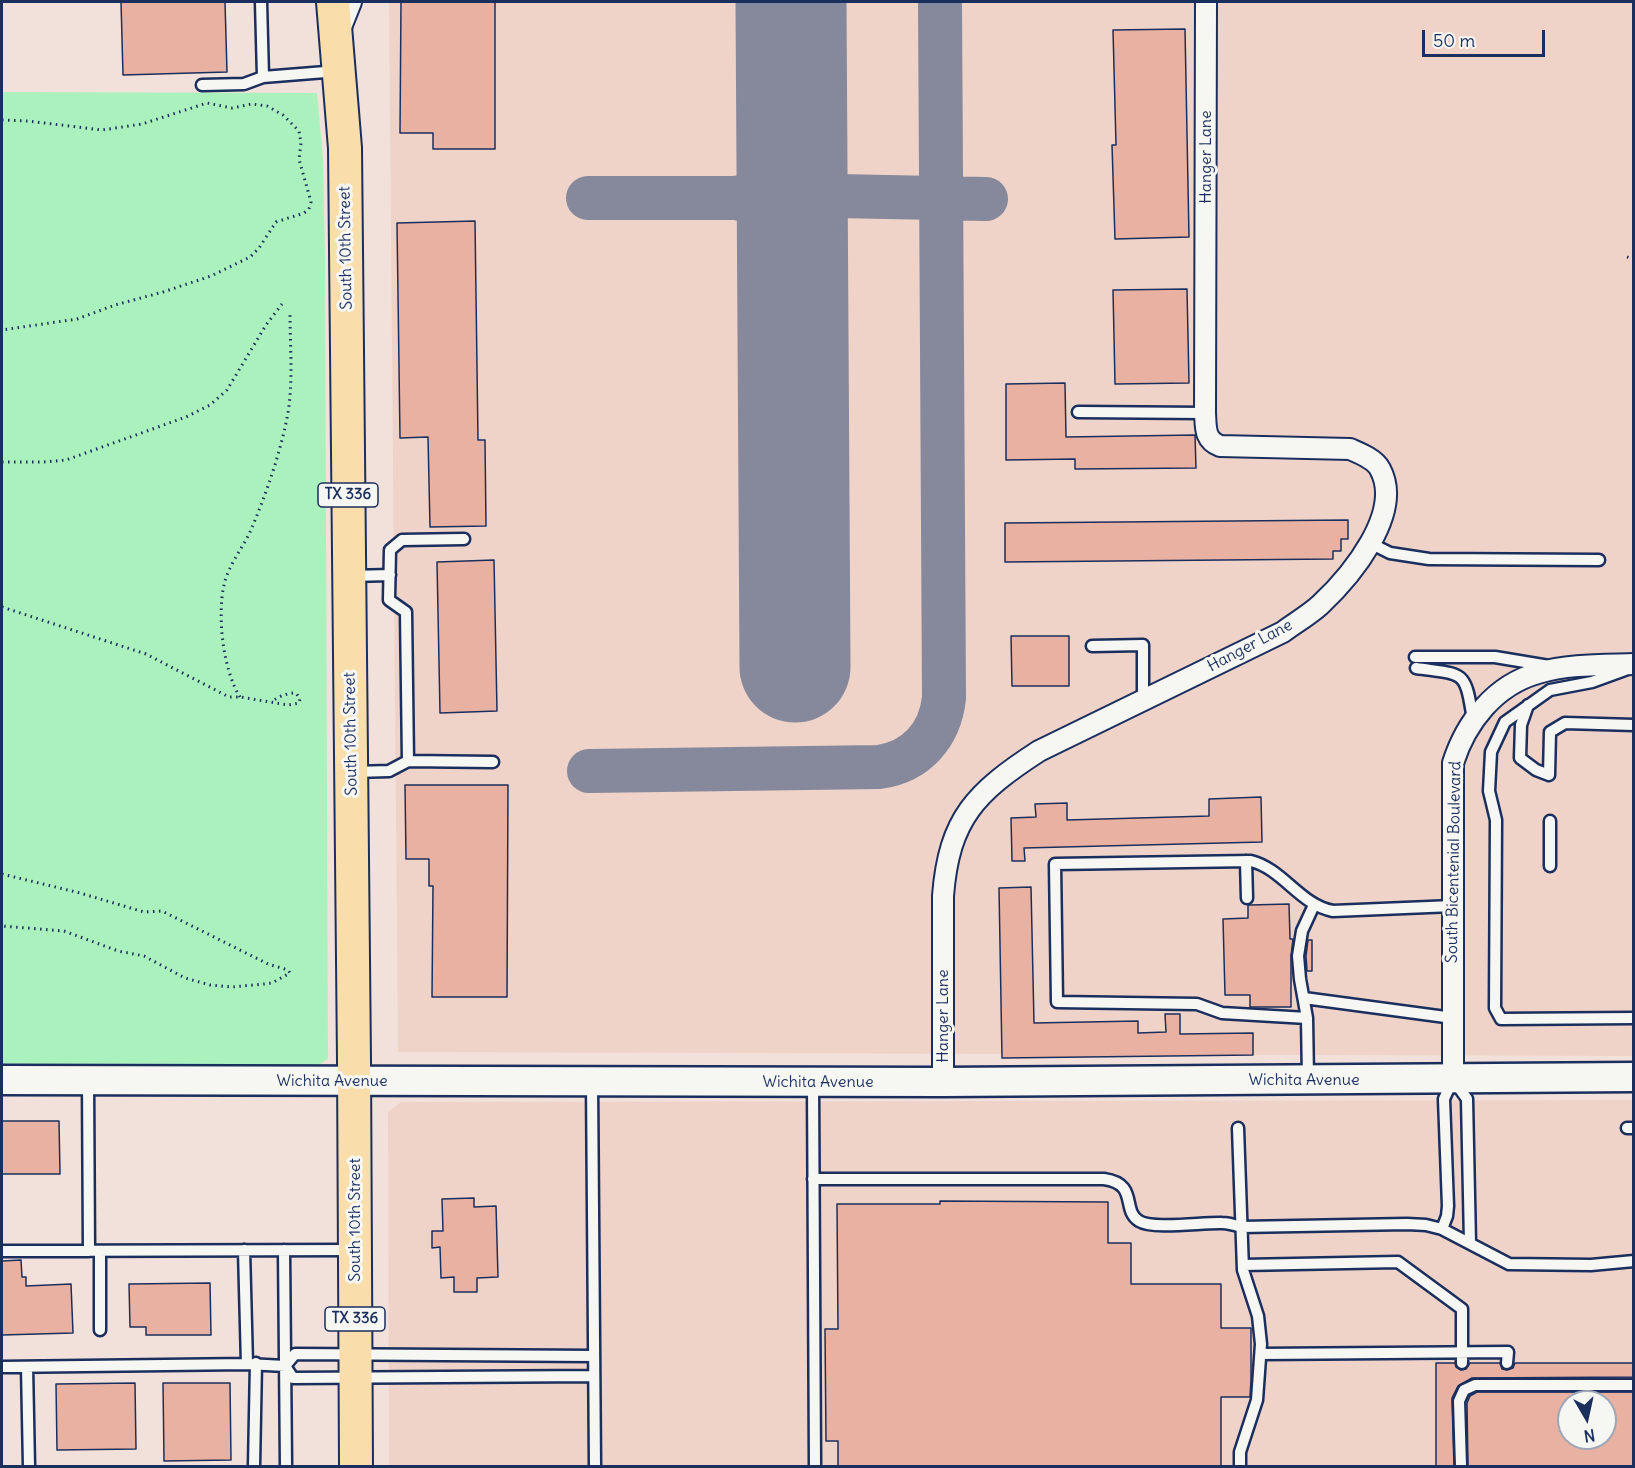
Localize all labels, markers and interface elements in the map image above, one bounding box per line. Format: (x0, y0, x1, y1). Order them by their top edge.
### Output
scale bar (1425, 18, 1548, 56)
text: 50 m (1433, 29, 1475, 52)
street label: Hanger Lane (1196, 110, 1216, 204)
street label: South 10th Street (335, 186, 357, 310)
road number: TX 336 (318, 483, 378, 507)
street label: Hanger Lane (1204, 616, 1296, 676)
street label: South 10th Street (340, 672, 362, 796)
street label: South Bicentenial Boulevard (1443, 761, 1465, 963)
street label: Hanger Lane (933, 969, 953, 1063)
street label: Wichita Avenue (1248, 1070, 1360, 1090)
street label: Wichita Avenue (276, 1071, 388, 1091)
street label: Wichita Avenue (762, 1072, 874, 1092)
street label: South 10th Street (345, 1158, 365, 1282)
road number: TX 336 (325, 1307, 385, 1331)
north arrow (1557, 1390, 1617, 1450)
text: N (1582, 1425, 1597, 1447)

